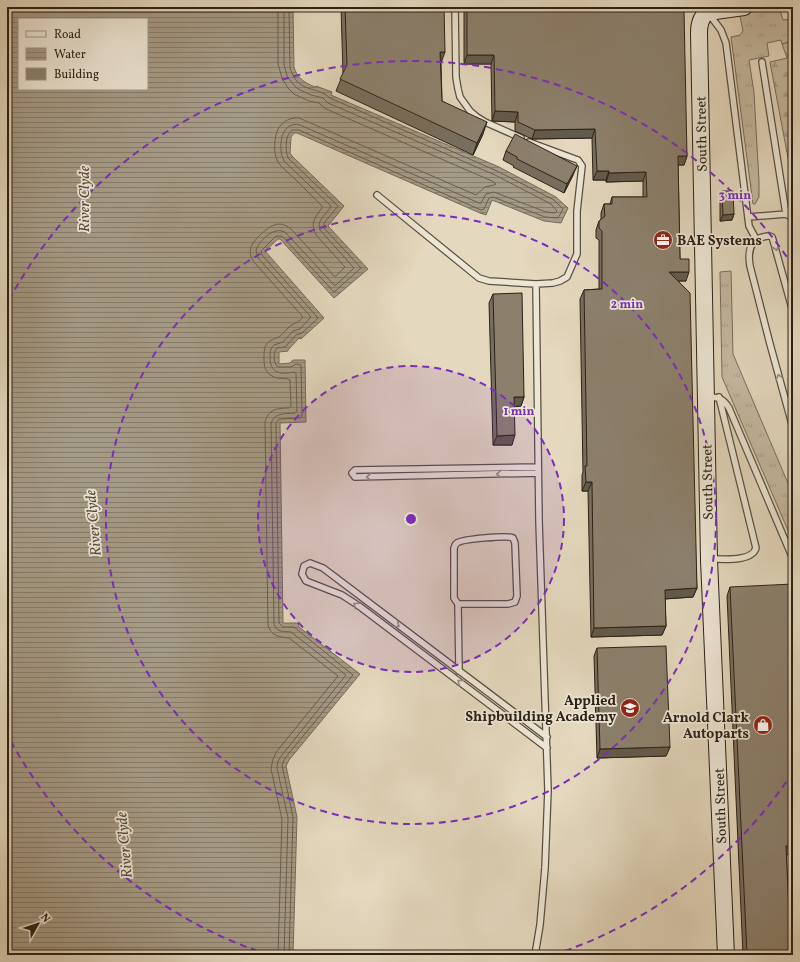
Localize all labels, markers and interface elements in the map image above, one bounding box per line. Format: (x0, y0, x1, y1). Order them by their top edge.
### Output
legend (18, 18, 148, 90)
text: Road (54, 27, 81, 43)
text: Water (54, 47, 86, 63)
text: Building (54, 67, 99, 83)
street label: South Street (692, 96, 713, 172)
water label: River Clyde (75, 165, 96, 232)
text: 3 min (719, 188, 751, 204)
office icon: BAE Systems (652, 229, 674, 251)
place label: BAE Systems (677, 232, 762, 251)
one-way arrow (771, 244, 780, 251)
text: 2 min (611, 297, 643, 313)
one-way arrow (775, 374, 784, 381)
text: 1 min (504, 404, 535, 420)
street label: South Street (698, 444, 719, 520)
one-way arrow (496, 470, 502, 478)
one-way arrow (366, 472, 372, 481)
water label: River Clyde (81, 488, 108, 557)
centre of rings (404, 512, 418, 526)
one-way arrow (354, 602, 361, 609)
one-way arrow (393, 620, 400, 627)
one-way arrow (458, 680, 465, 687)
place label: Applied Shipbuilding Academy (465, 692, 616, 727)
school or university icon: Applied Shipbuilding Academy (619, 697, 641, 719)
place label: Arnold Clark Autoparts (663, 709, 750, 744)
shop icon: Arnold Clark Autoparts (752, 714, 774, 736)
street label: South Street (711, 768, 732, 844)
water label: River Clyde (112, 810, 139, 879)
north arrow (18, 904, 58, 944)
text: N (36, 911, 53, 926)

